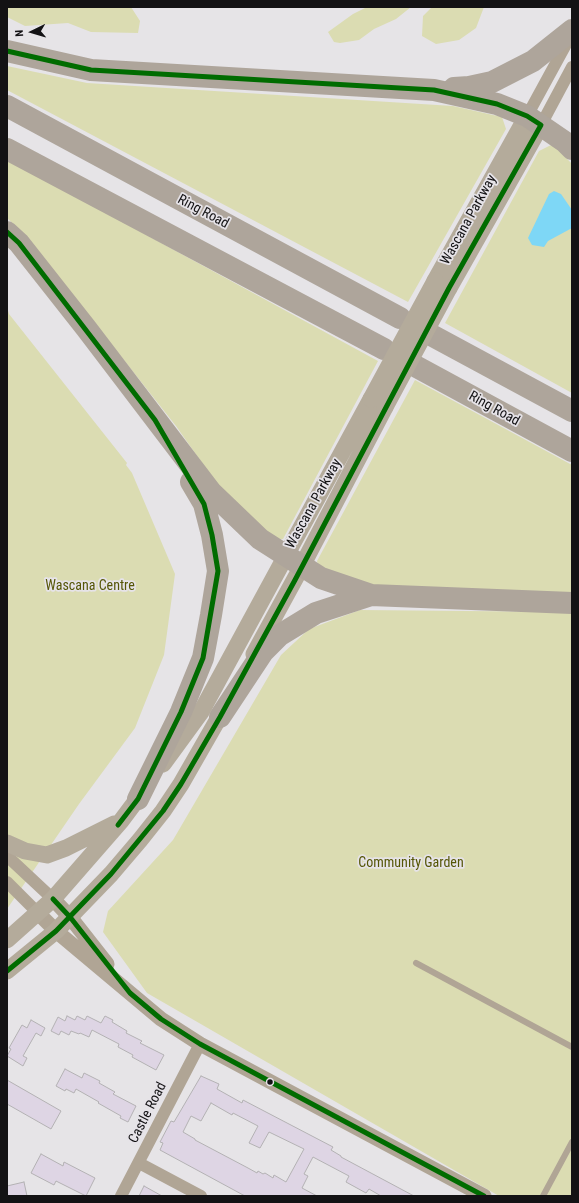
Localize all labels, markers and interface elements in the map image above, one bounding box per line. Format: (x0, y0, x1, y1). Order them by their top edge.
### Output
north arrow (12, 12, 52, 52)
text: N (13, 29, 26, 37)
street label: Wascana Parkway (437, 172, 501, 268)
street label: Ring Road (174, 192, 232, 232)
street label: Ring Road (466, 388, 522, 430)
street label: Wascana Parkway (282, 456, 346, 552)
park label: Wascana Centre (45, 578, 135, 594)
park label: Community Garden (358, 855, 464, 871)
unlabelled marker (265, 1077, 275, 1087)
street label: Castle Road (125, 1080, 171, 1146)

